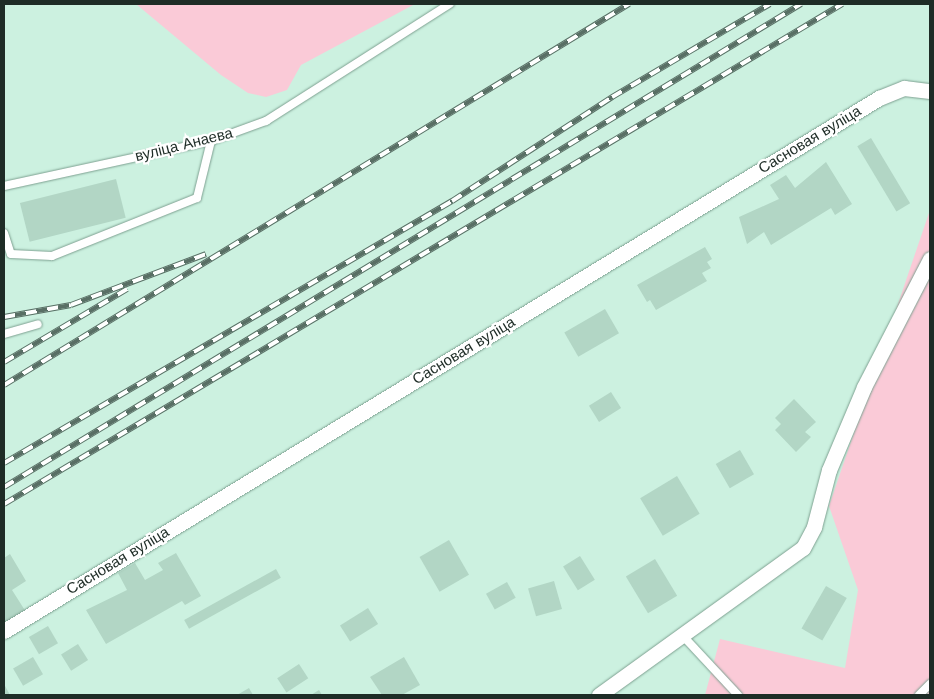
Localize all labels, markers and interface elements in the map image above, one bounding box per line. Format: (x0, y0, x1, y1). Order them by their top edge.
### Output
street label: Сасновая вуліца (755, 102, 865, 178)
street label: вуліца Анаева (133, 124, 235, 166)
street label: Сасновая вуліца (409, 313, 519, 389)
street label: Сасновая вуліца (63, 523, 173, 599)

